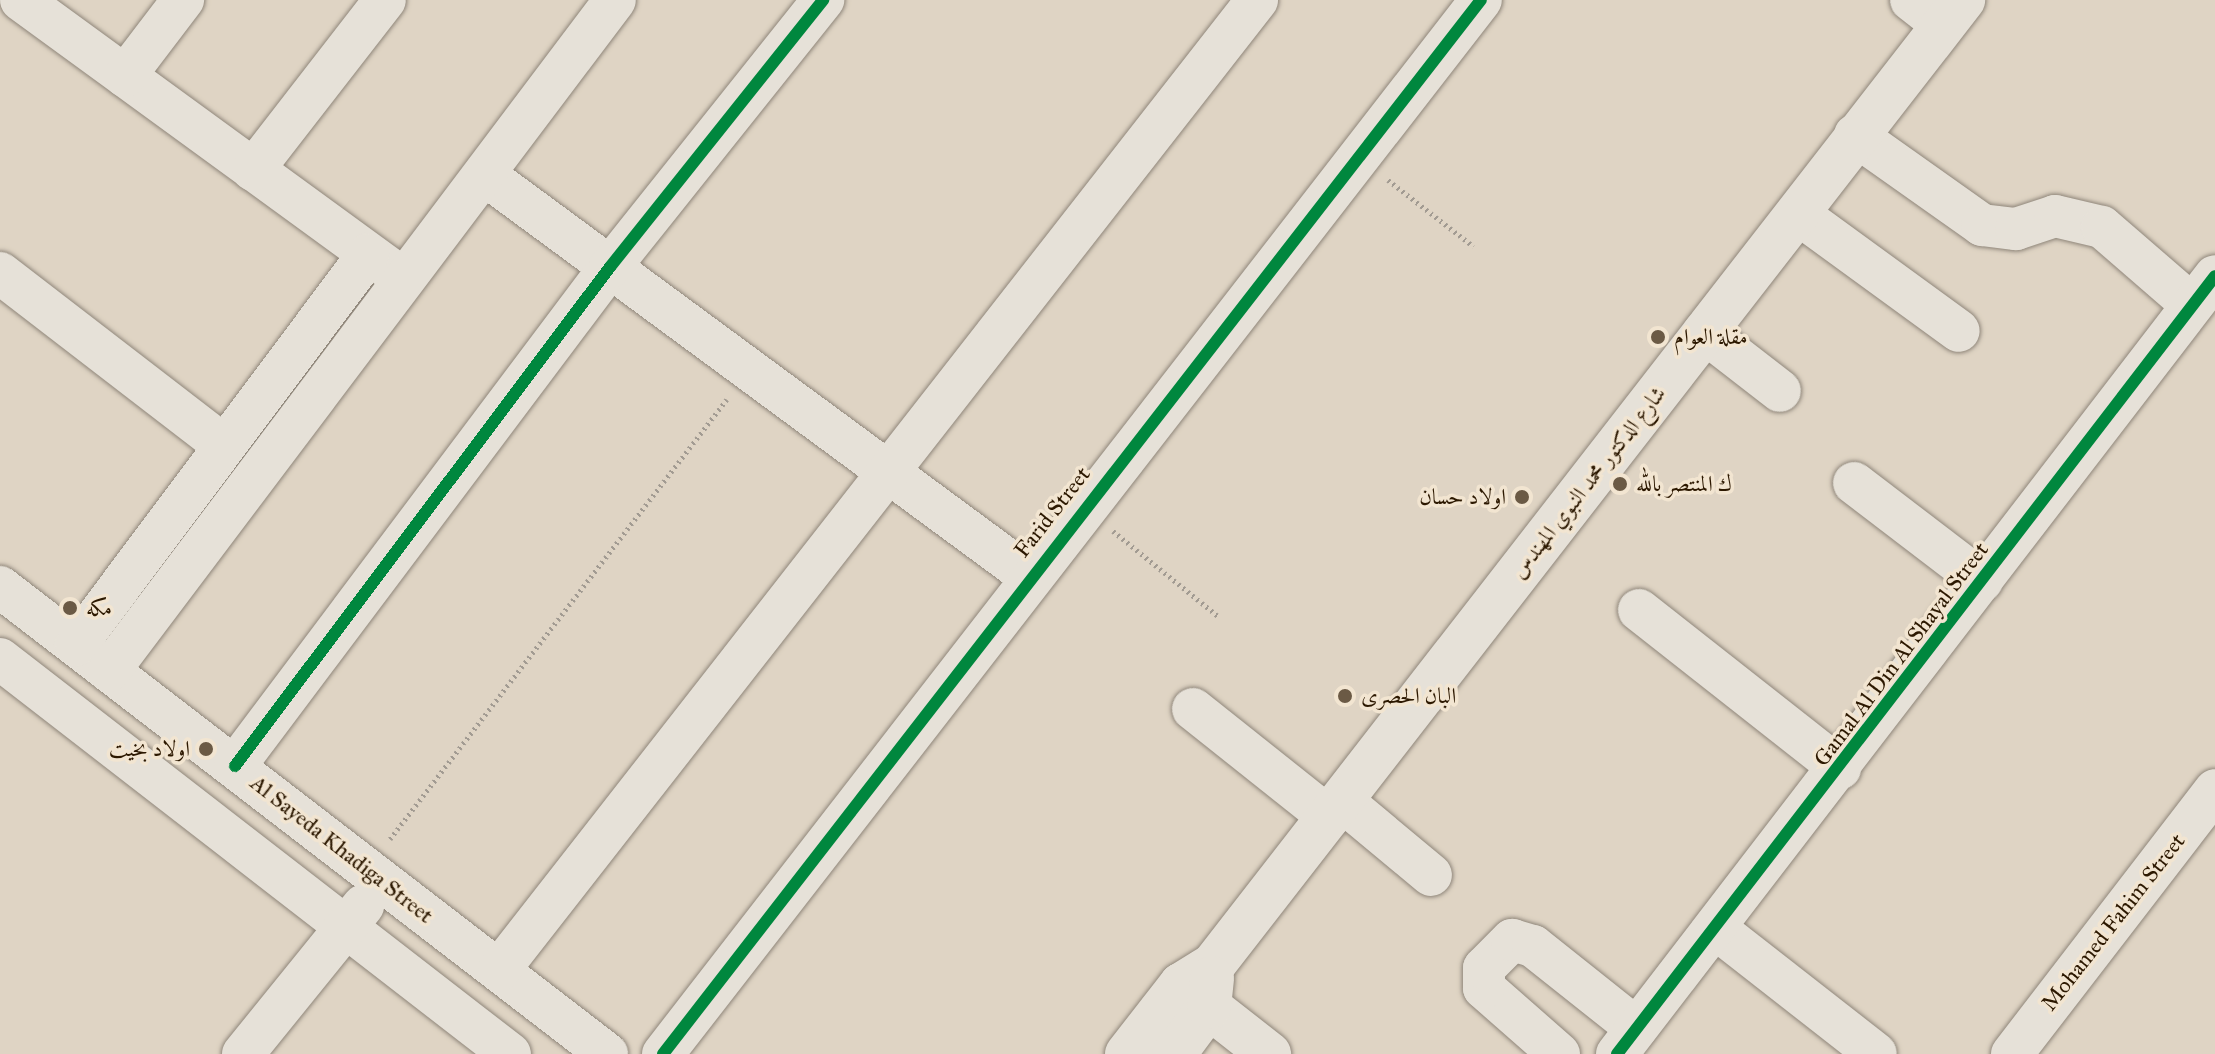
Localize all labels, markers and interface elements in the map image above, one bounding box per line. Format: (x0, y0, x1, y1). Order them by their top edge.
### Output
place label: مقلة العوام (1674, 324, 1748, 350)
marker: مقلة العوام (1649, 328, 1667, 346)
street label: شارع الدكتور محمد النبوي المهندس (1505, 381, 1671, 583)
street label: Farid Street (1008, 461, 1096, 563)
place label: ك المنتصر بالله (1636, 471, 1732, 497)
marker: ك المنتصر بالله (1611, 475, 1629, 493)
place label: اولاد حسان (1419, 484, 1506, 510)
marker: اولاد حسان (1513, 488, 1531, 506)
street label: Gamal Al Din Al Shayal Street (1808, 537, 1994, 771)
place label: مكه (86, 595, 112, 621)
marker: مكه (61, 599, 79, 617)
place label: البان الحصرى (1361, 683, 1456, 709)
marker: البان الحصرى (1336, 687, 1354, 705)
place label: اولاد بخيت (109, 736, 190, 762)
marker: اولاد بخيت (197, 740, 215, 758)
street label: Al Sayeda Khadiga Street (245, 769, 439, 929)
street label: Mohamed Fahim Street (2036, 828, 2190, 1016)

